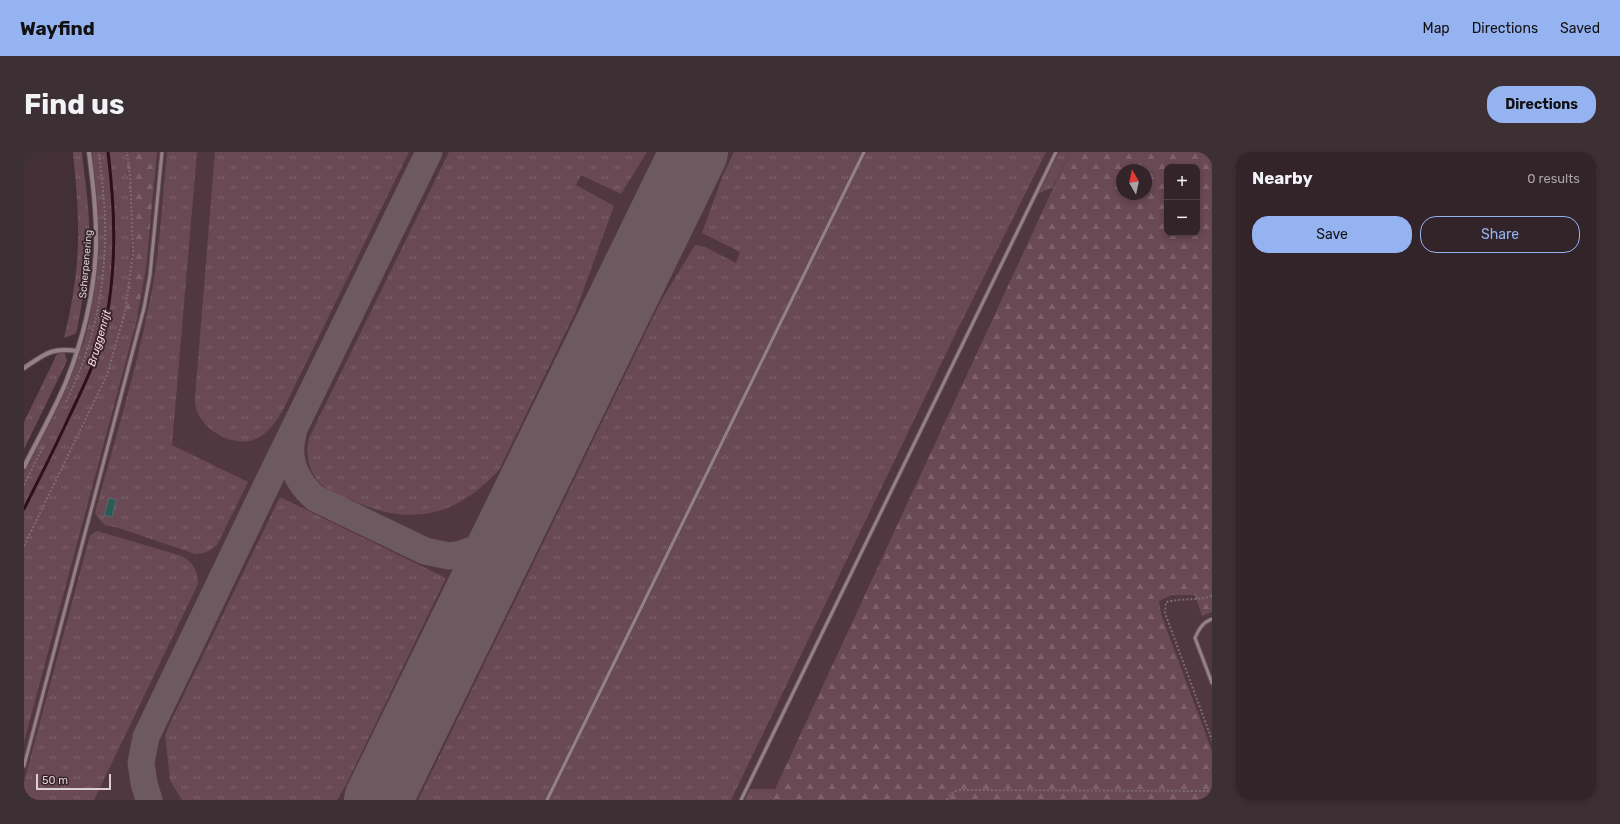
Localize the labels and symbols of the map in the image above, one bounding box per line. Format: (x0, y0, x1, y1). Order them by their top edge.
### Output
north arrow (1116, 164, 1152, 200)
street label: Scherpenering (77, 229, 95, 299)
water label: Bruggenrijt (85, 308, 114, 368)
scale bar (36, 772, 111, 791)

